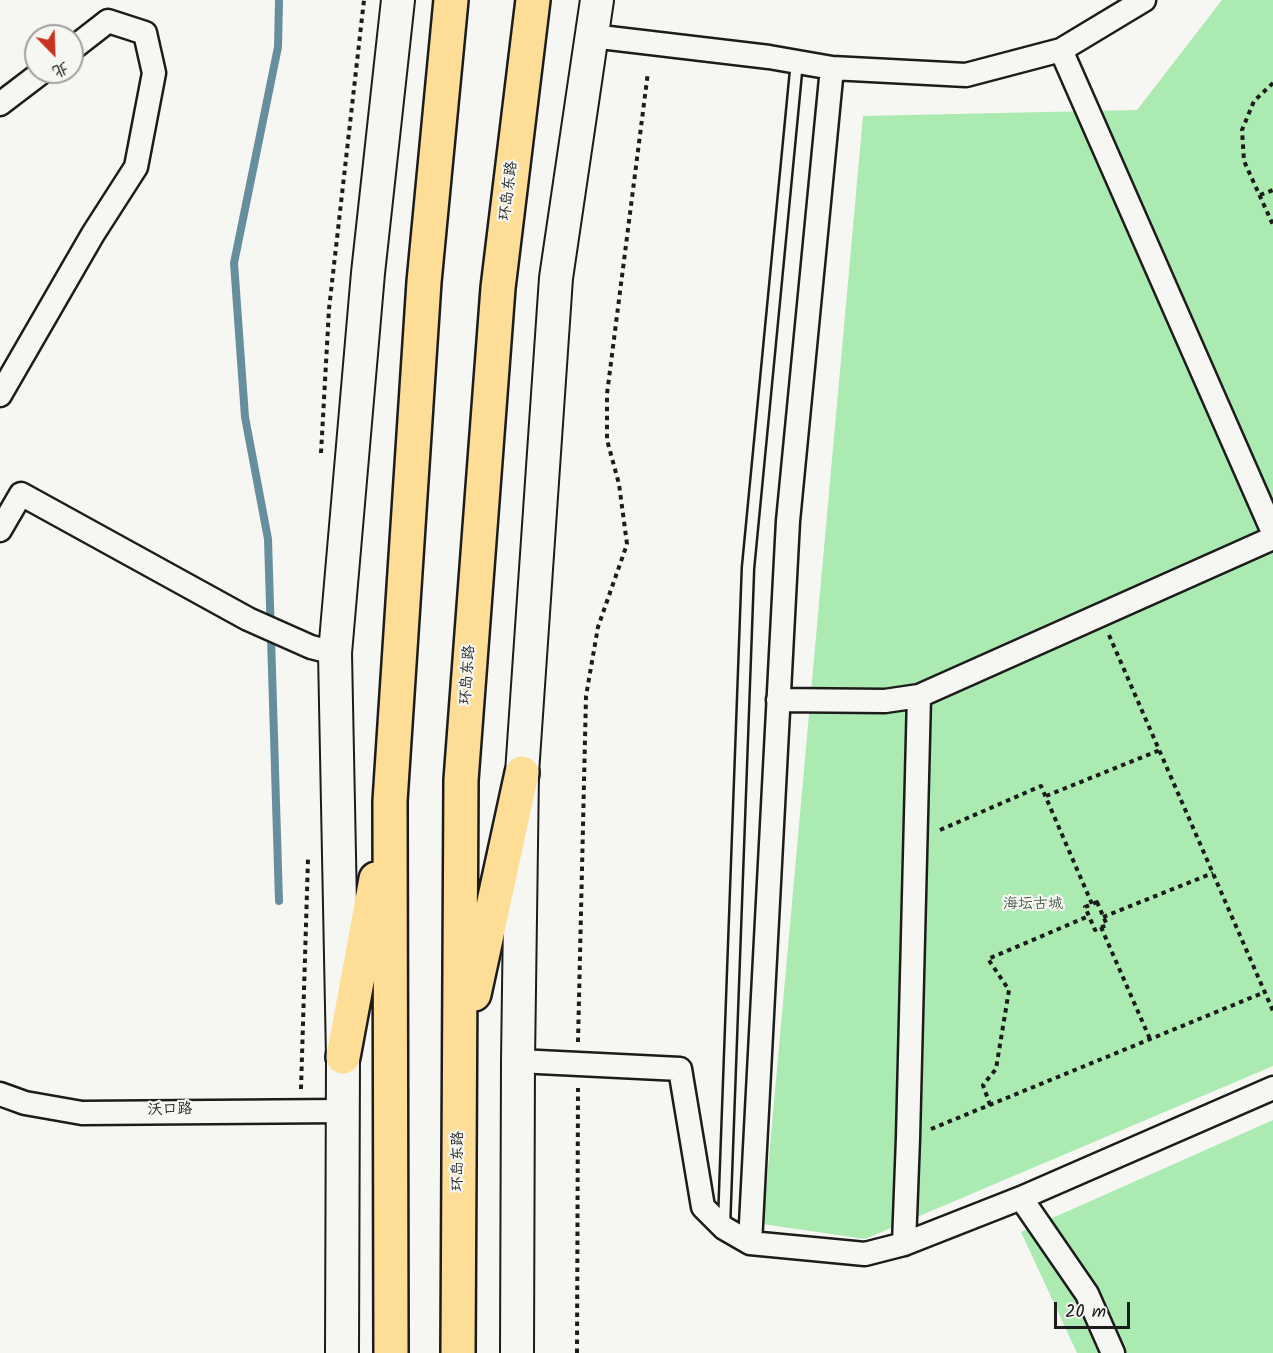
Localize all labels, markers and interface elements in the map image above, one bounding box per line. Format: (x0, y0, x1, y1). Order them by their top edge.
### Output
north arrow (24, 24, 84, 84)
text: 北 (48, 55, 73, 84)
street label: 环岛东路 (497, 160, 523, 222)
street label: 环岛东路 (458, 644, 480, 706)
park label: 海坛古城 (1003, 896, 1063, 914)
street label: 沃口路 (147, 1102, 193, 1120)
street label: 环岛东路 (450, 1131, 468, 1191)
scale bar (1057, 1290, 1134, 1328)
text: 20 m (1065, 1298, 1106, 1327)

